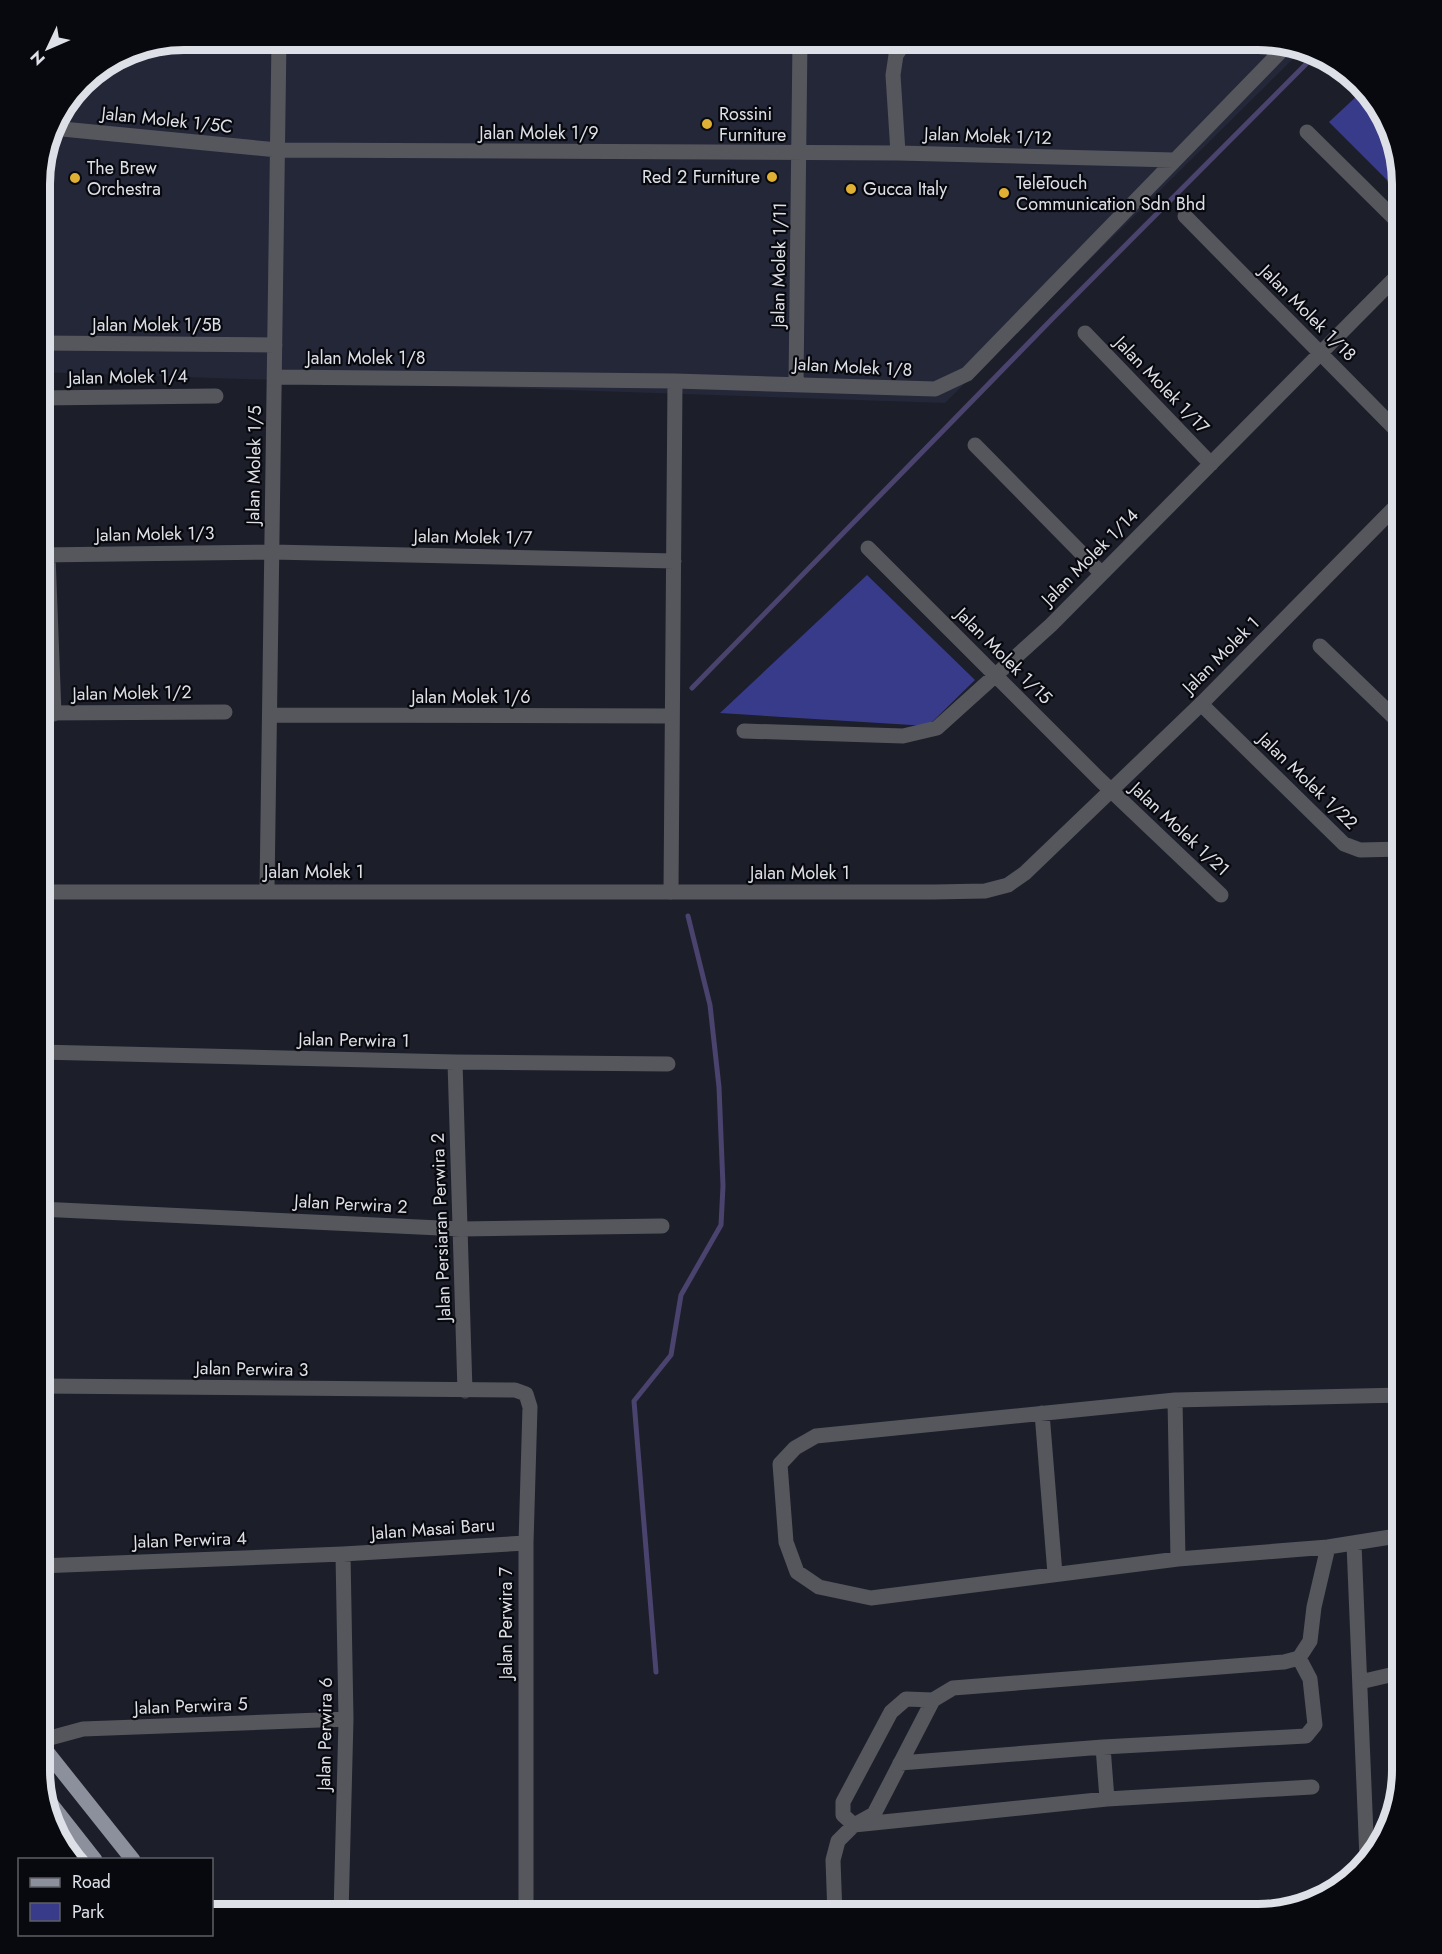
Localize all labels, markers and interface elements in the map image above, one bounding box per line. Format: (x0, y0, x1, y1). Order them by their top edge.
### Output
north arrow (18, 18, 78, 78)
text: N (25, 46, 50, 71)
street label: Jalan Molek 1/5C (98, 100, 234, 140)
place label: Rossini Furniture (719, 101, 786, 148)
marker: Rossini Furniture (700, 117, 714, 131)
street label: Jalan Molek 1/9 (477, 120, 599, 146)
street label: Jalan Molek 1/12 (922, 121, 1052, 151)
place label: The Brew Orchestra (87, 155, 161, 202)
place label: Red 2 Furniture (642, 164, 760, 190)
marker: Red 2 Furniture (765, 170, 779, 184)
place label: TeleTouch Communication Sdn Bhd (1016, 170, 1206, 217)
marker: The Brew Orchestra (68, 171, 82, 185)
place label: Gucca Italy (863, 176, 947, 202)
marker: Gucca Italy (844, 182, 858, 196)
marker: TeleTouch Communication Sdn Bhd (997, 186, 1011, 200)
street label: Jalan Molek 1/11 (765, 202, 793, 330)
street label: Jalan Molek 1/18 (1252, 257, 1362, 367)
street label: Jalan Molek 1/5B (90, 312, 222, 338)
street label: Jalan Molek 1/17 (1107, 329, 1216, 440)
street label: Jalan Molek 1/8 (305, 345, 425, 371)
street label: Jalan Molek 1/8 (791, 351, 913, 383)
street label: Jalan Molek 1/4 (66, 363, 188, 391)
street label: Jalan Molek 1/5 (240, 405, 268, 527)
street label: Jalan Molek 1/14 (1034, 503, 1144, 613)
street label: Jalan Molek 1/3 (93, 520, 215, 548)
street label: Jalan Molek 1/7 (411, 523, 533, 551)
street label: Jalan Molek 1/15 (948, 600, 1058, 710)
street label: Jalan Molek 1 (1175, 610, 1266, 701)
street label: Jalan Molek 1/2 (70, 679, 192, 707)
street label: Jalan Molek 1/6 (409, 684, 531, 710)
street label: Jalan Molek 1/22 (1251, 725, 1364, 835)
street label: Jalan Molek 1/21 (1123, 775, 1235, 882)
street label: Jalan Molek 1 (262, 859, 364, 885)
street label: Jalan Molek 1 (748, 860, 850, 886)
street label: Jalan Perwira 1 (296, 1026, 410, 1054)
street label: Jalan Persiaran Perwira 2 (425, 1132, 457, 1324)
street label: Jalan Perwira 2 (292, 1188, 408, 1220)
street label: Jalan Perwira 3 (193, 1355, 309, 1383)
street label: Jalan Masai Baru (368, 1512, 496, 1546)
street label: Jalan Perwira 4 (131, 1525, 247, 1555)
street label: Jalan Perwira 7 (493, 1566, 519, 1681)
street label: Jalan Perwira 6 (311, 1677, 339, 1793)
street label: Jalan Perwira 5 (132, 1691, 248, 1721)
legend (18, 1858, 213, 1936)
text: Road (72, 1869, 111, 1895)
text: Park (72, 1899, 104, 1925)

